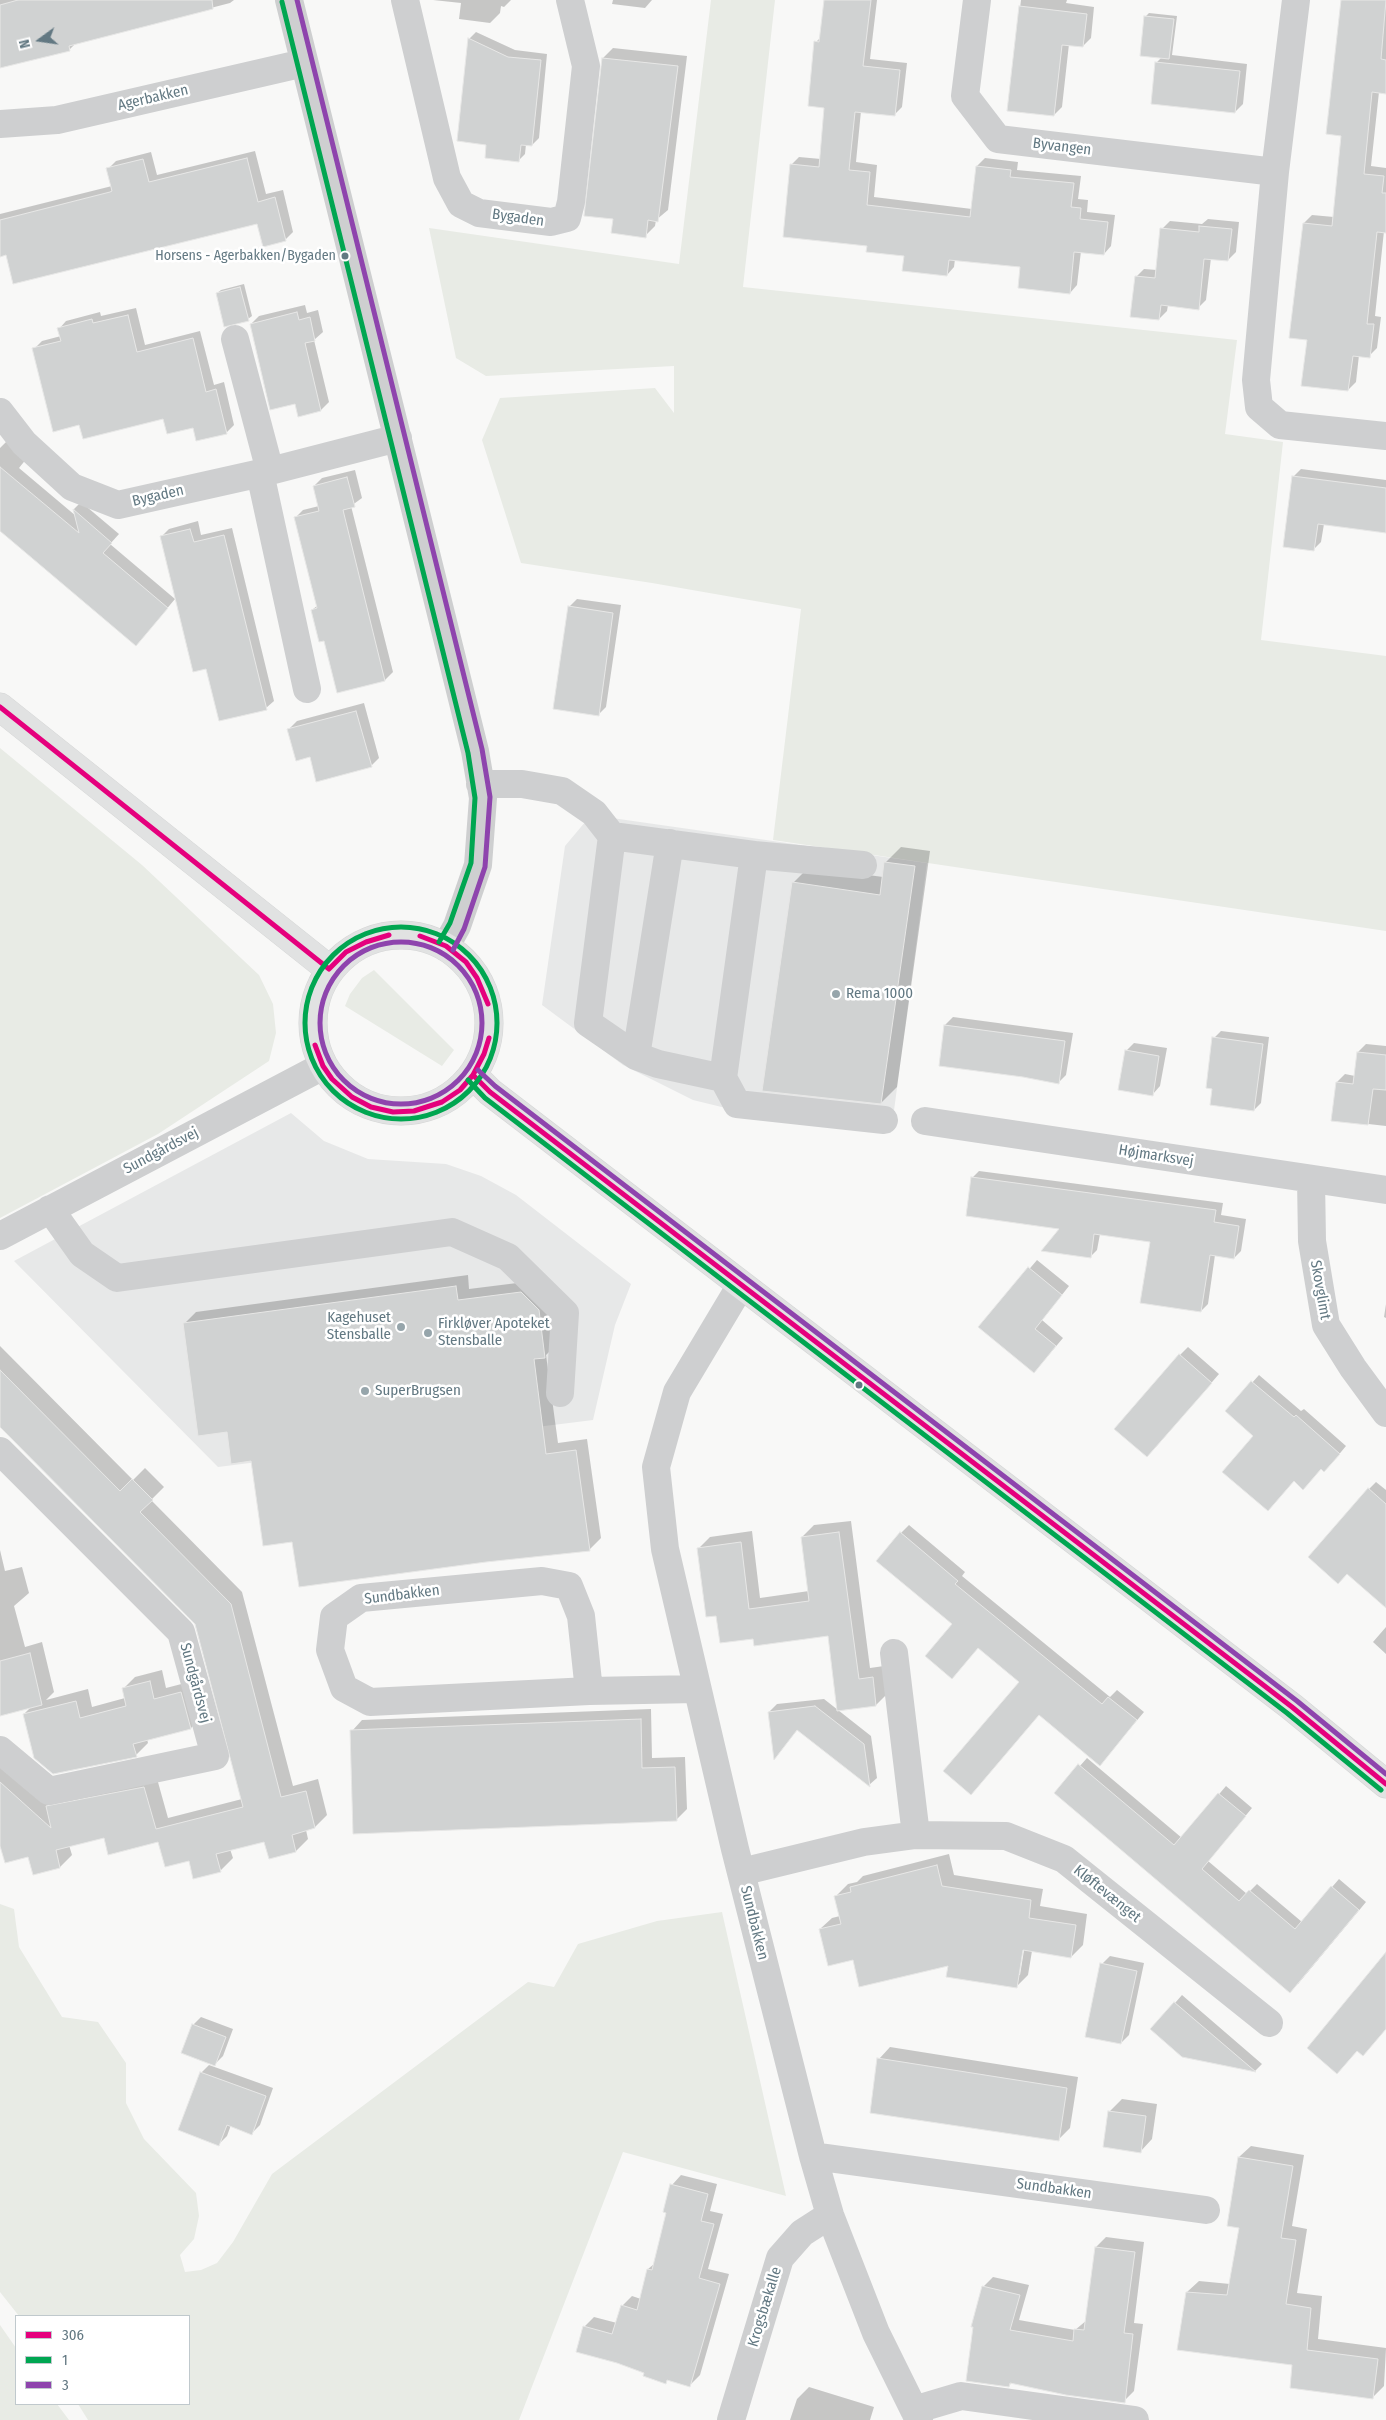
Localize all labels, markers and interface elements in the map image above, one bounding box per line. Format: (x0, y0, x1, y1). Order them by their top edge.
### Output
north arrow (15, 15, 65, 65)
text: N (16, 38, 34, 50)
street label: Agerbakken (116, 81, 190, 115)
street label: Byvangen (1032, 134, 1092, 160)
street label: Bygaden (491, 205, 545, 231)
place label: Horsens - Agerbakken/Bygaden (155, 248, 336, 264)
marker: Horsens - Agerbakken/Bygaden (340, 251, 350, 261)
street label: Bygaden (130, 481, 186, 511)
place label: Rema 1000 (846, 985, 913, 1003)
marker: Rema 1000 (830, 988, 842, 1000)
street label: Sundgårdsvej (120, 1124, 202, 1178)
street label: Højmarksvej (1117, 1141, 1195, 1171)
street label: Skovglimt (1306, 1259, 1334, 1321)
place label: Kagehuset Stensballe (327, 1309, 391, 1344)
place label: Firkløver Apoteket Stensballe (438, 1315, 550, 1350)
marker: Kagehuset Stensballe (395, 1321, 407, 1333)
marker: Firkløver Apoteket Stensballe (422, 1327, 434, 1339)
unlabelled marker (854, 1380, 864, 1390)
place label: SuperBrugsen (375, 1382, 461, 1400)
marker: SuperBrugsen (359, 1385, 371, 1397)
street label: Sundbakken (363, 1581, 441, 1609)
street label: Sundgårdsvej (176, 1641, 214, 1725)
street label: Kløftevænget (1070, 1861, 1144, 1927)
street label: Sundbakken (736, 1884, 772, 1962)
street label: Sundbakken (1015, 2175, 1093, 2203)
street label: Krogsbækalle (744, 2265, 786, 2349)
legend (15, 2315, 190, 2405)
text: 306 (62, 2326, 84, 2344)
text: 1 (62, 2351, 68, 2369)
text: 3 (62, 2376, 69, 2394)

